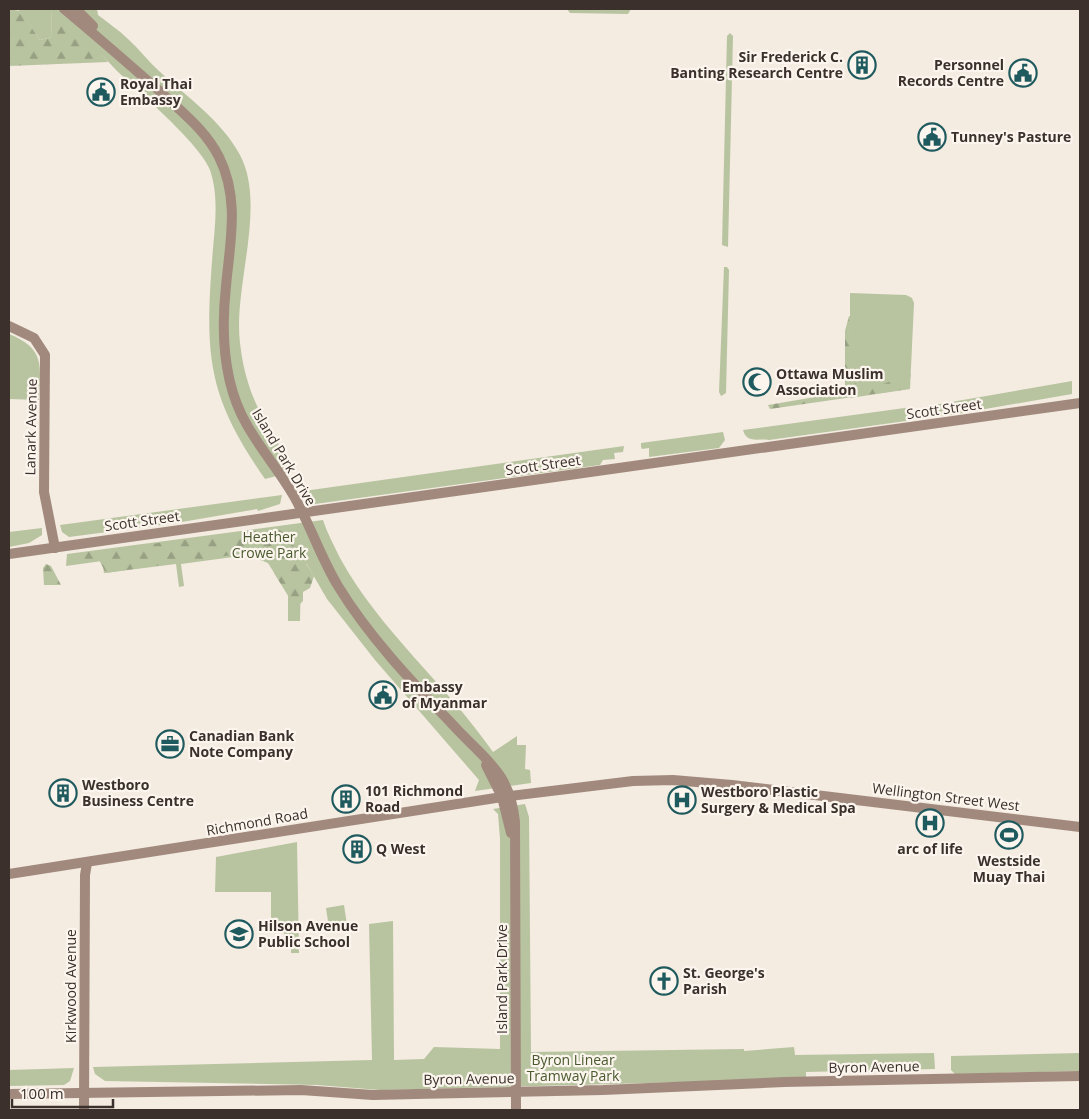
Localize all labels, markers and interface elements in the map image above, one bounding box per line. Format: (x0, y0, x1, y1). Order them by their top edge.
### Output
place label: Sir Frederick C. Banting Research Centre (670, 47, 843, 82)
building icon: Sir Frederick C. Banting Research Centre (847, 50, 877, 80)
place label: Personnel Records Centre (898, 55, 1004, 90)
public building icon: Personnel Records Centre (1008, 58, 1038, 88)
place label: Royal Thai Embassy (120, 74, 192, 109)
public building icon: Royal Thai Embassy (86, 77, 116, 107)
public building icon: Tunney's Pasture (917, 122, 947, 152)
place label: Tunney's Pasture (951, 127, 1071, 146)
place label: Ottawa Muslim Association (776, 364, 883, 399)
mosque icon: Ottawa Muslim Association (742, 367, 772, 397)
street label: Lanark Avenue (20, 378, 41, 476)
street label: Scott Street (905, 394, 983, 423)
street label: Island Park Drive (248, 405, 321, 509)
street label: Scott Street (504, 450, 582, 479)
street label: Scott Street (103, 506, 181, 535)
park label: Heather Crowe Park (232, 527, 307, 562)
place label: Embassy of Myanmar (402, 677, 488, 712)
public building icon: Embassy of Myanmar (368, 680, 398, 710)
place label: Canadian Bank Note Company (189, 726, 295, 761)
office icon: Canadian Bank Note Company (155, 729, 185, 759)
place label: Westboro Business Centre (82, 775, 194, 810)
building icon: Westboro Business Centre (48, 778, 78, 808)
street label: Wellington Street West (871, 778, 1021, 815)
place label: 101 Richmond Road (365, 781, 463, 816)
place label: Westboro Plastic Surgery & Medical Spa (701, 782, 856, 817)
building icon: 101 Richmond Road (331, 784, 361, 814)
hospital icon: Westboro Plastic Surgery & Medical Spa (667, 785, 697, 815)
street label: Richmond Road (205, 803, 309, 840)
hospital icon: arc of life (915, 808, 945, 838)
sports icon: Westside Muay Thai (994, 820, 1024, 850)
building icon: Q West (342, 834, 372, 864)
place label: Q West (376, 839, 426, 858)
place label: arc of life (897, 839, 963, 858)
place label: Westside Muay Thai (973, 851, 1045, 886)
place label: Hilson Avenue Public School (258, 916, 358, 951)
school or university icon: Hilson Avenue Public School (224, 919, 254, 949)
street label: Island Park Drive (492, 924, 511, 1034)
street label: Kirkwood Avenue (61, 929, 80, 1043)
place label: St. George's Parish (683, 963, 765, 998)
church icon: St. George's Parish (649, 966, 679, 996)
park label: Byron Linear Tramway Park (527, 1050, 620, 1085)
street label: Byron Avenue (828, 1056, 920, 1077)
street label: Byron Avenue (423, 1068, 515, 1089)
scale bar (12, 1076, 114, 1108)
text: 100 m (20, 1083, 64, 1103)

